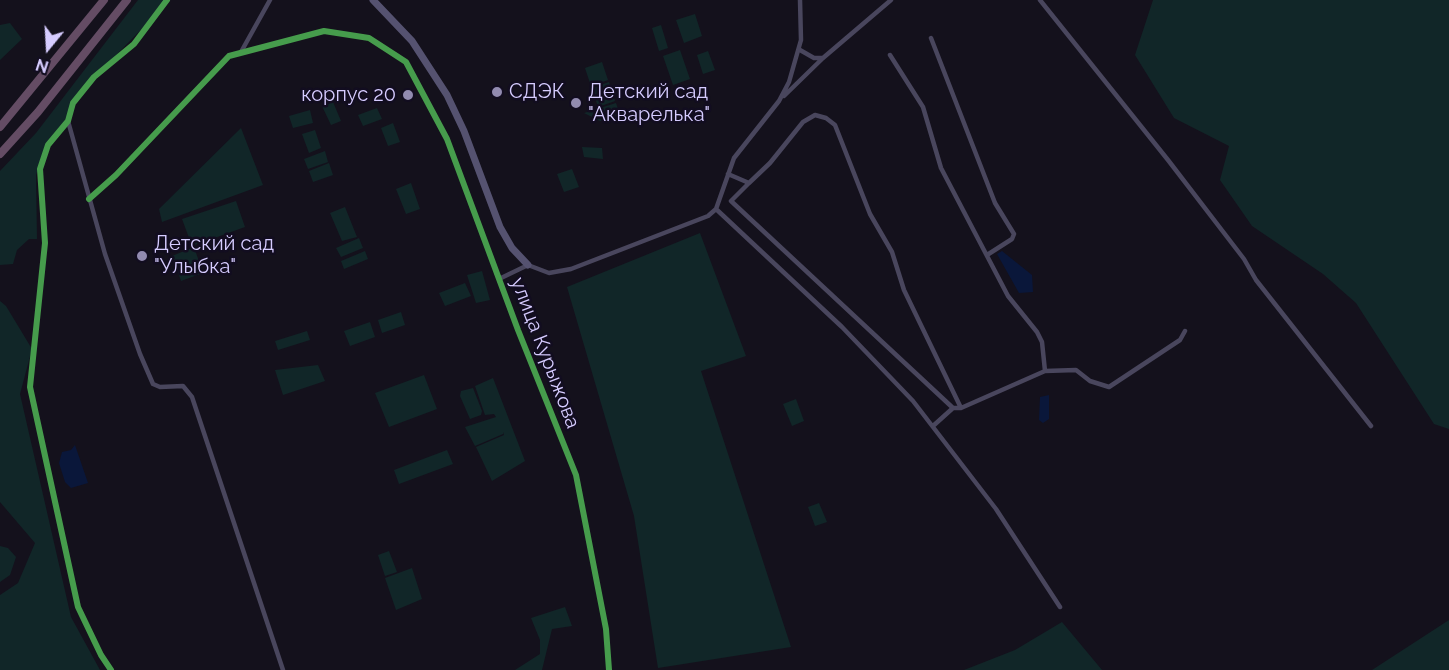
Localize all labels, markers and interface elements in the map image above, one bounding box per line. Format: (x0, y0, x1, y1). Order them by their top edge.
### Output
north arrow (18, 18, 78, 78)
text: N (34, 55, 51, 77)
place label: СДЭК (509, 80, 565, 104)
place label: Детский сад "Акварелька" (588, 80, 710, 127)
place label: корпус 20 (301, 83, 396, 107)
marker: СДЭК (490, 85, 504, 99)
marker: корпус 20 (401, 88, 415, 102)
marker: Детский сад "Акварелька" (569, 96, 583, 110)
place label: Детский сад "Улыбка" (154, 232, 274, 279)
marker: Детский сад "Улыбка" (135, 249, 149, 263)
street label: улица Курыжова (505, 274, 585, 432)

